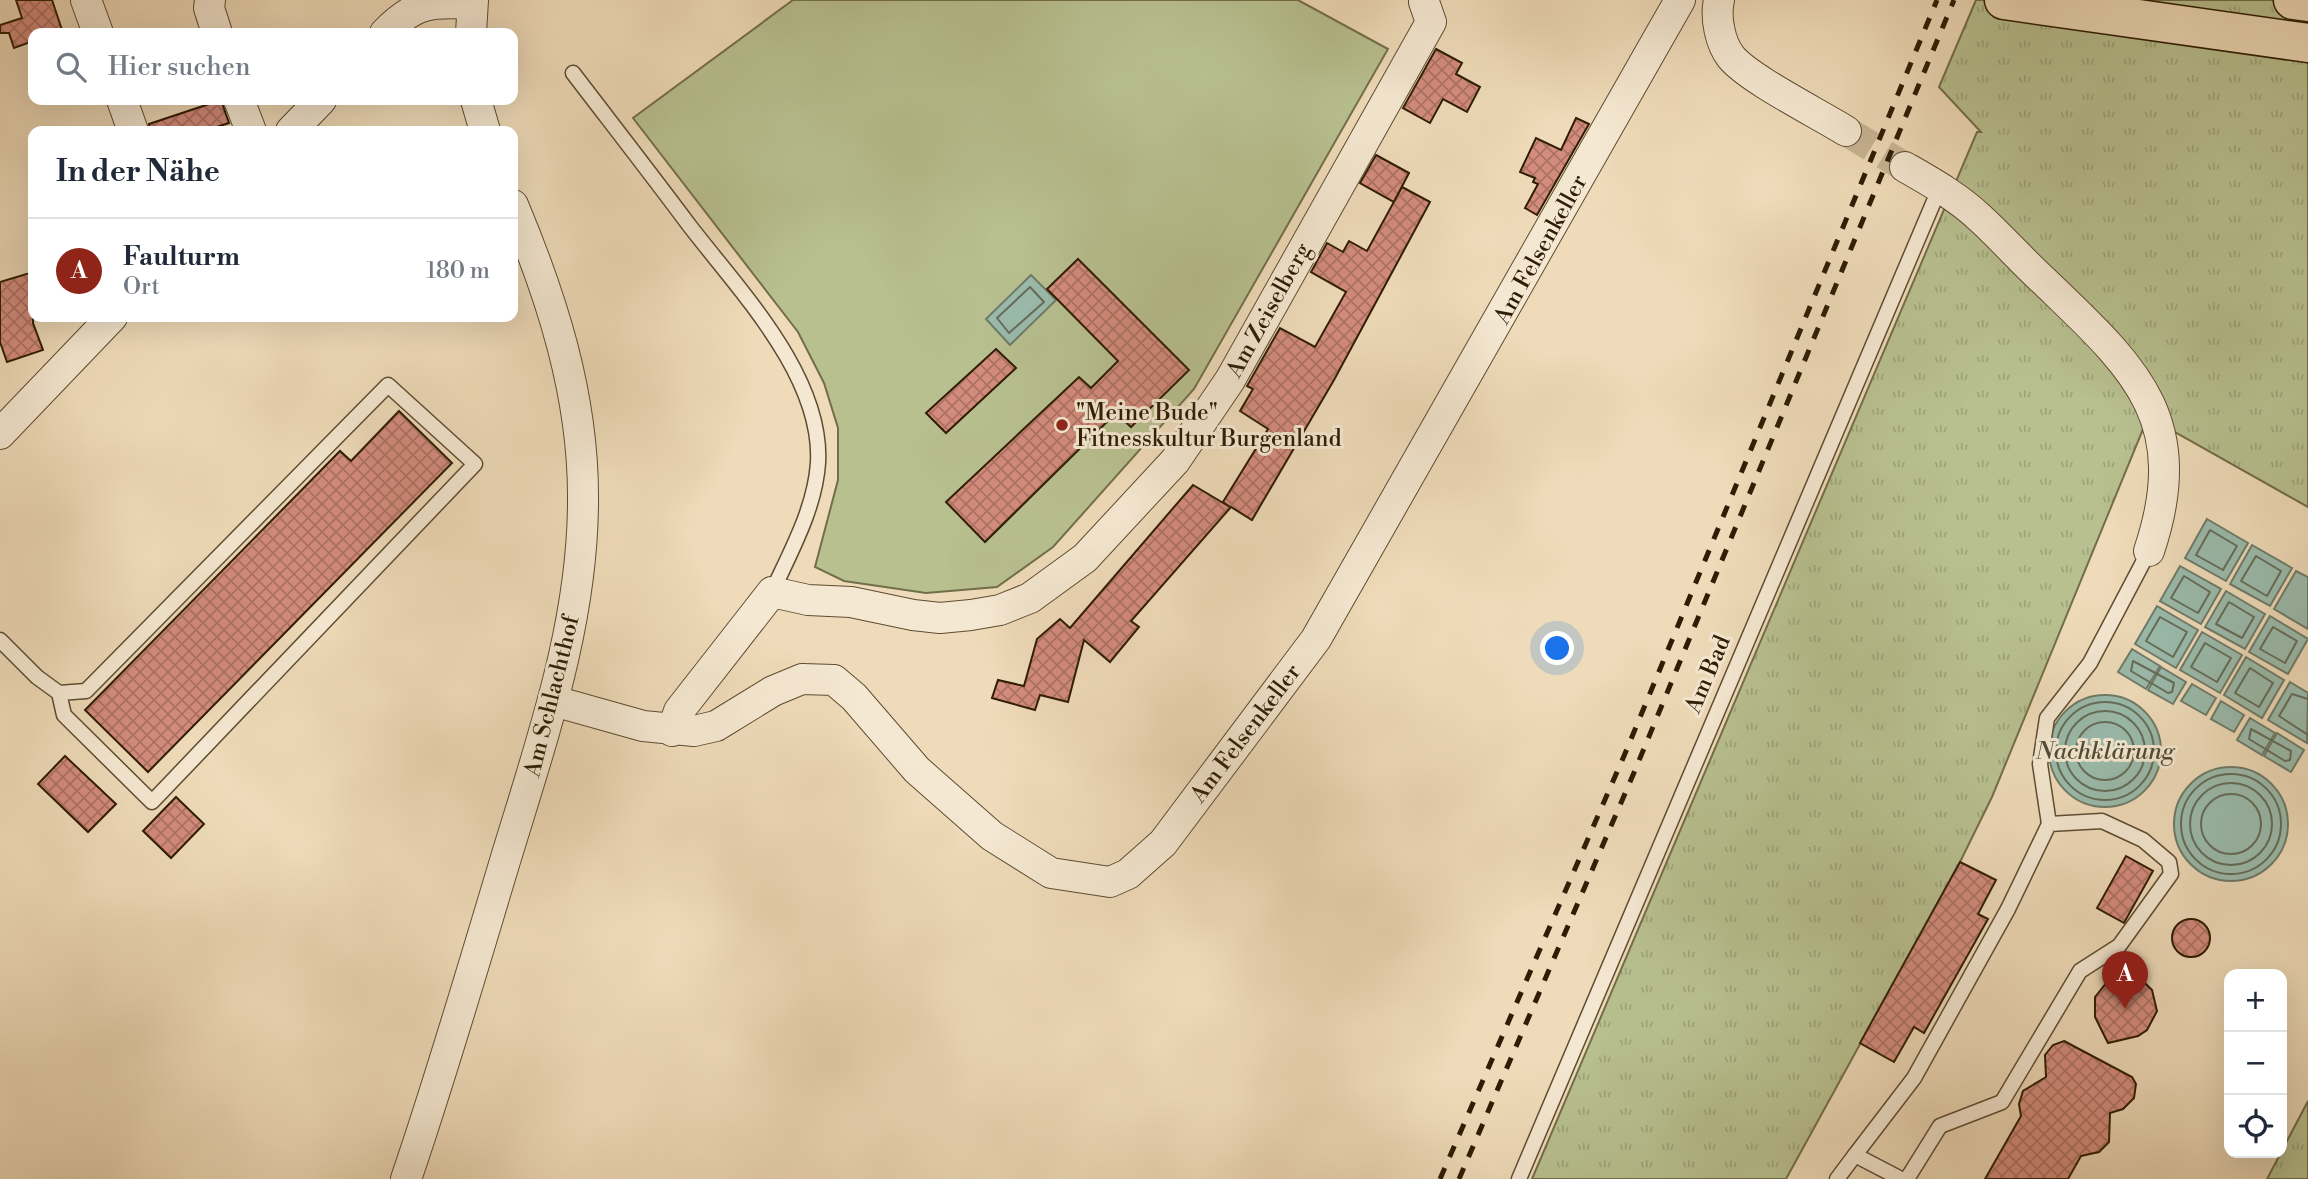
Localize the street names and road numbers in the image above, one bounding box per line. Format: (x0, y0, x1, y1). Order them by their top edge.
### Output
street label: Am Felsenkeller (1488, 170, 1594, 330)
street label: Am Zeiselberg (1220, 238, 1317, 384)
street label: Am Schlachthof (518, 611, 586, 781)
street label: Am Bad (1679, 631, 1737, 718)
street label: Am Felsenkeller (1184, 659, 1307, 809)

